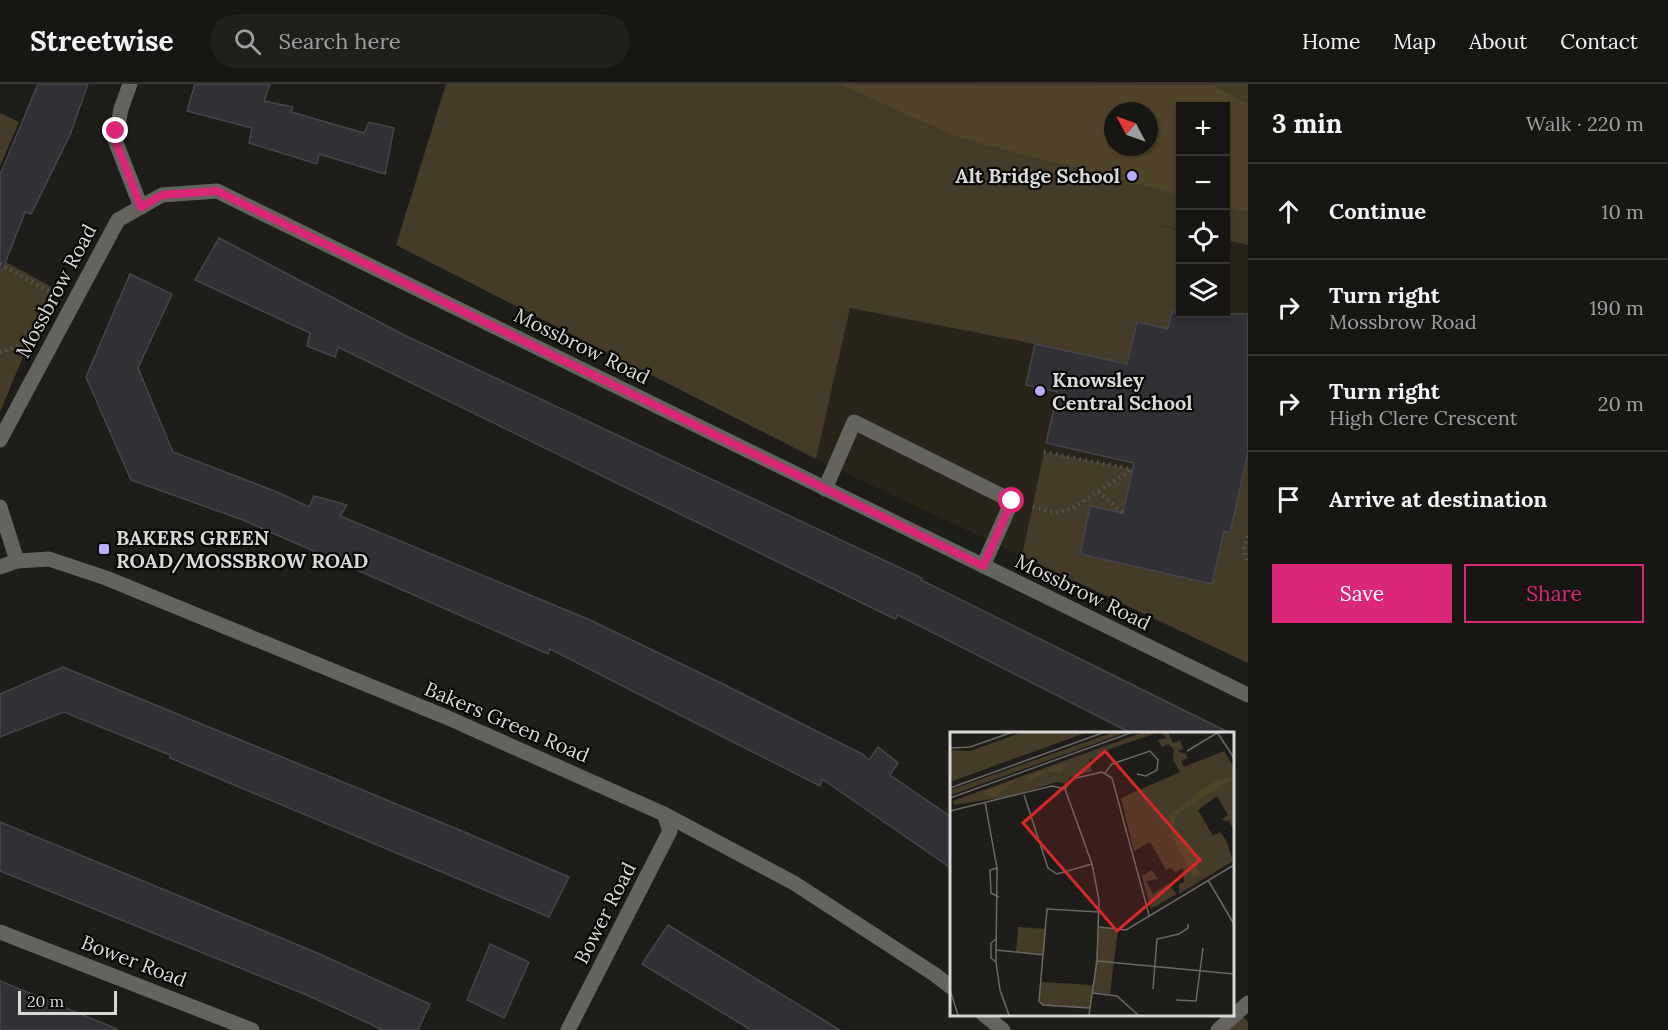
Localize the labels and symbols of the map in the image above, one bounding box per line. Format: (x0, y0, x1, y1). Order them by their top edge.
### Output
north arrow (1104, 102, 1158, 156)
route end (102, 117, 128, 143)
place label: Alt Bridge School (955, 163, 1120, 188)
marker: Alt Bridge School (1125, 169, 1139, 183)
street label: Mossbrow Road (10, 220, 101, 362)
street label: Mossbrow Road (510, 302, 654, 389)
place label: Knowsley Central School (1052, 367, 1192, 415)
marker: Knowsley Central School (1033, 384, 1047, 398)
route start (998, 487, 1024, 513)
place label: BAKERS GREEN ROAD/MOSSBROW ROAD (116, 525, 368, 574)
marker: BAKERS GREEN ROAD/MOSSBROW ROAD (97, 542, 111, 556)
street label: Mossbrow Road (1011, 548, 1155, 635)
street label: Bakers Green Road (421, 676, 593, 768)
inset map (950, 732, 1233, 1015)
street label: Bower Road (568, 858, 641, 968)
street label: Bower Road (78, 929, 190, 992)
scale bar (18, 988, 117, 1016)

